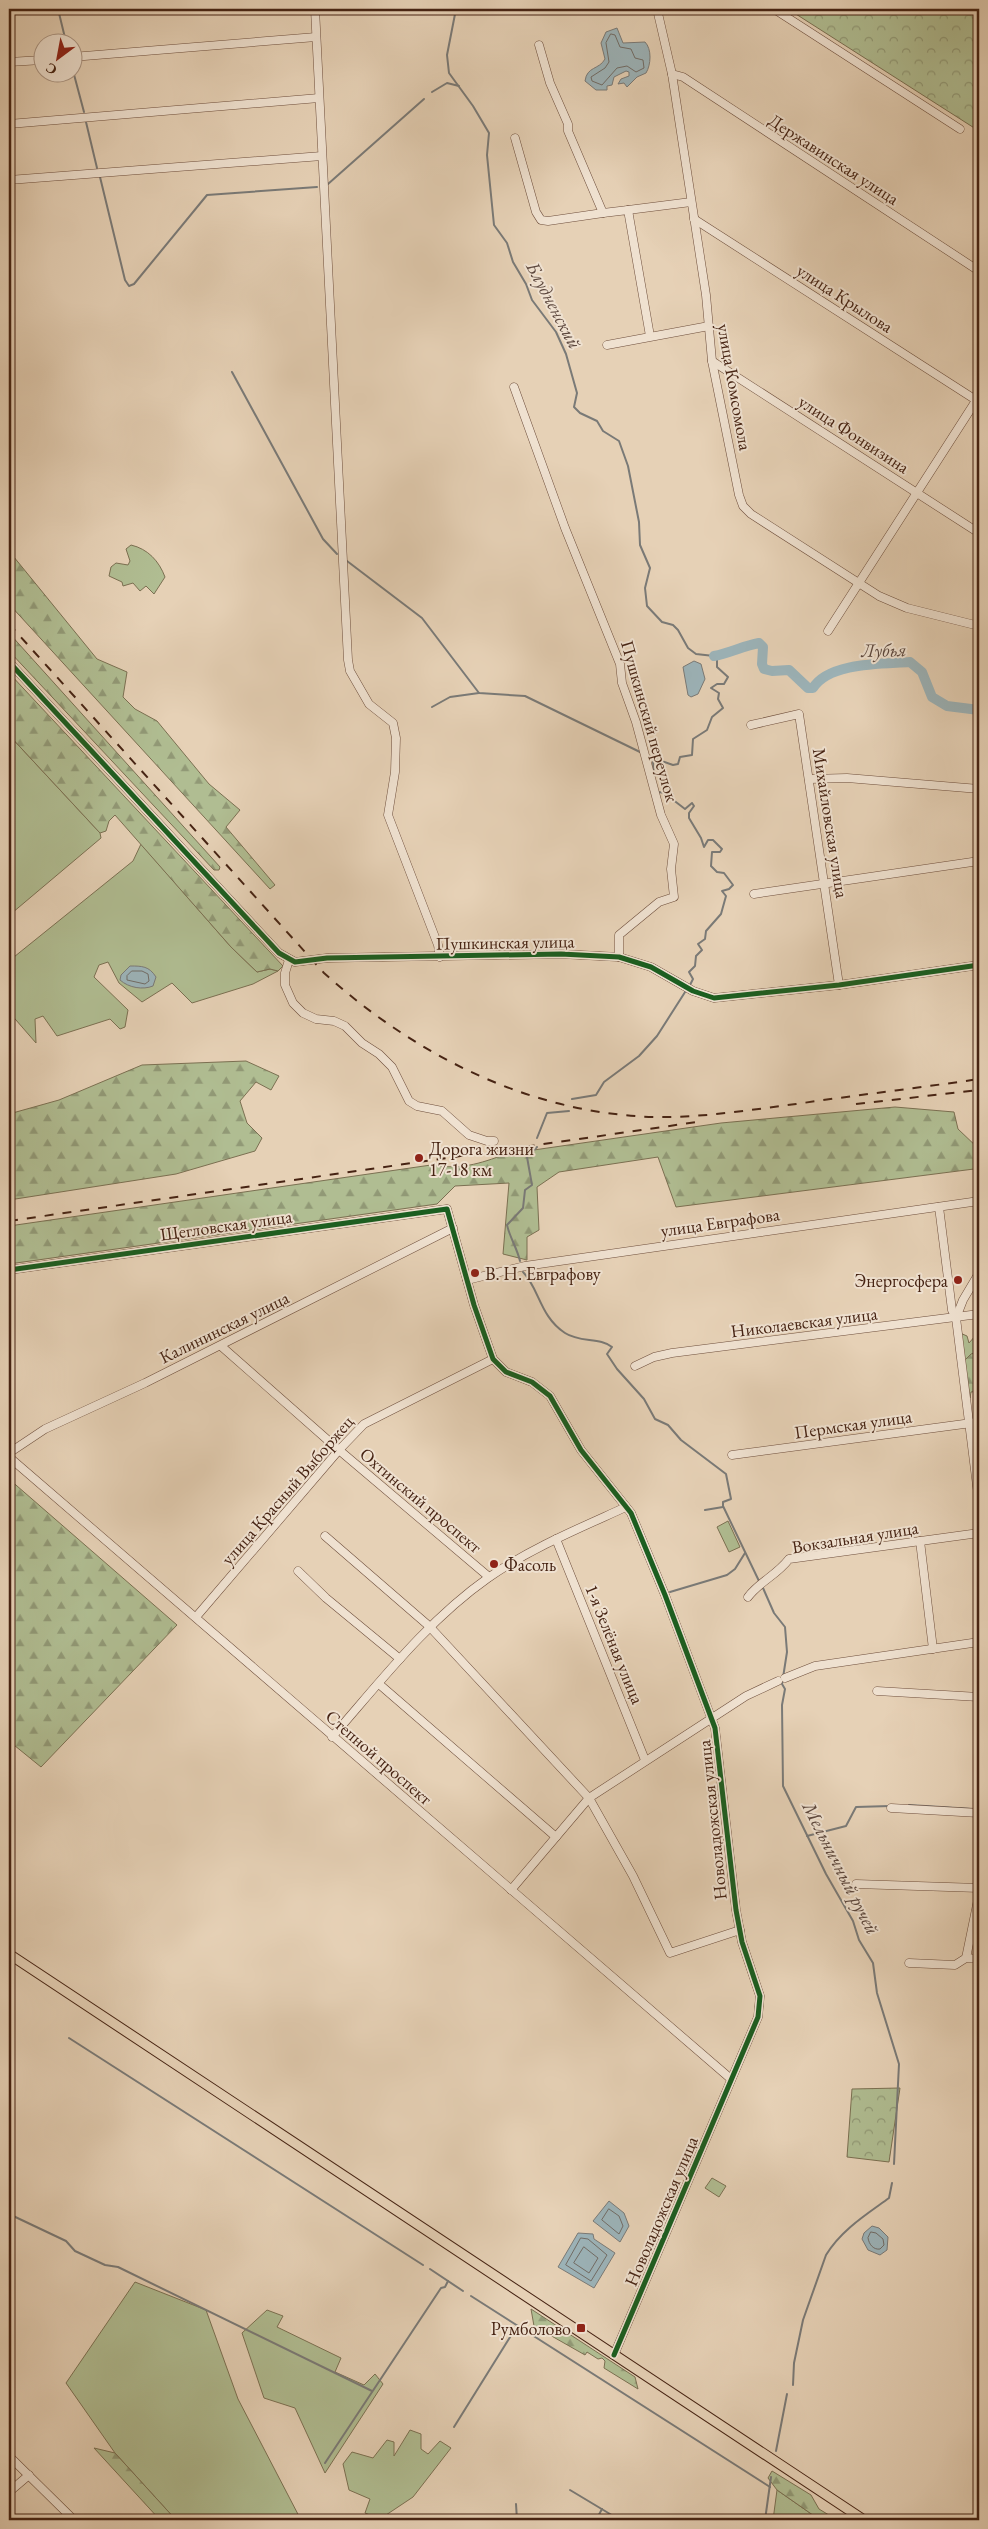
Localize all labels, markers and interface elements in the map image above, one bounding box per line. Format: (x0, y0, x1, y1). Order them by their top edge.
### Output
north arrow (32, 32, 82, 82)
text: С (42, 59, 60, 79)
street label: Державинская улица (764, 108, 904, 210)
water label: Блудненский (520, 256, 588, 353)
street label: улица Крылова (793, 258, 898, 338)
street label: улица Комсомола (713, 322, 758, 453)
street label: улица Фонвизина (794, 390, 915, 479)
water label: Лубья (860, 637, 907, 663)
street label: Пушкинский переулок (616, 638, 684, 805)
street label: Михайловская улица (808, 746, 854, 900)
street label: Пушкинская улица (435, 929, 575, 955)
place label: Дорога жизни 17-18 км (429, 1137, 534, 1181)
marker: Дорога жизни 17-18 км (413, 1152, 425, 1164)
street label: улица Евграфова (659, 1202, 782, 1242)
street label: Щегловская улица (159, 1204, 294, 1246)
place label: В. Н. Евграфову (485, 1262, 601, 1285)
marker: В. Н. Евграфову (469, 1267, 481, 1279)
place label: Энергосфера (855, 1269, 949, 1292)
marker: Энергосфера (952, 1274, 964, 1286)
street label: Калининская улица (155, 1285, 293, 1368)
street label: Николаевская улица (729, 1301, 879, 1342)
street label: Пермская улица (793, 1404, 914, 1444)
street label: улица Красный Выборжец (216, 1410, 359, 1569)
street label: Охтинский проспект (355, 1442, 487, 1558)
street label: Вокзальная улица (790, 1516, 921, 1558)
place label: Фасоль (504, 1553, 556, 1576)
marker: Фасоль (488, 1558, 500, 1570)
street label: 1-я Зелёная улица (580, 1581, 650, 1708)
street label: Степной проспект (321, 1704, 438, 1810)
street label: Новоладожская улица (692, 1738, 732, 1901)
water label: Мельничный ручей (796, 1796, 885, 1939)
street label: Новоладожская улица (619, 2132, 703, 2289)
place label: Румболово (491, 2317, 571, 2340)
marker: Румболово (575, 2322, 587, 2334)

